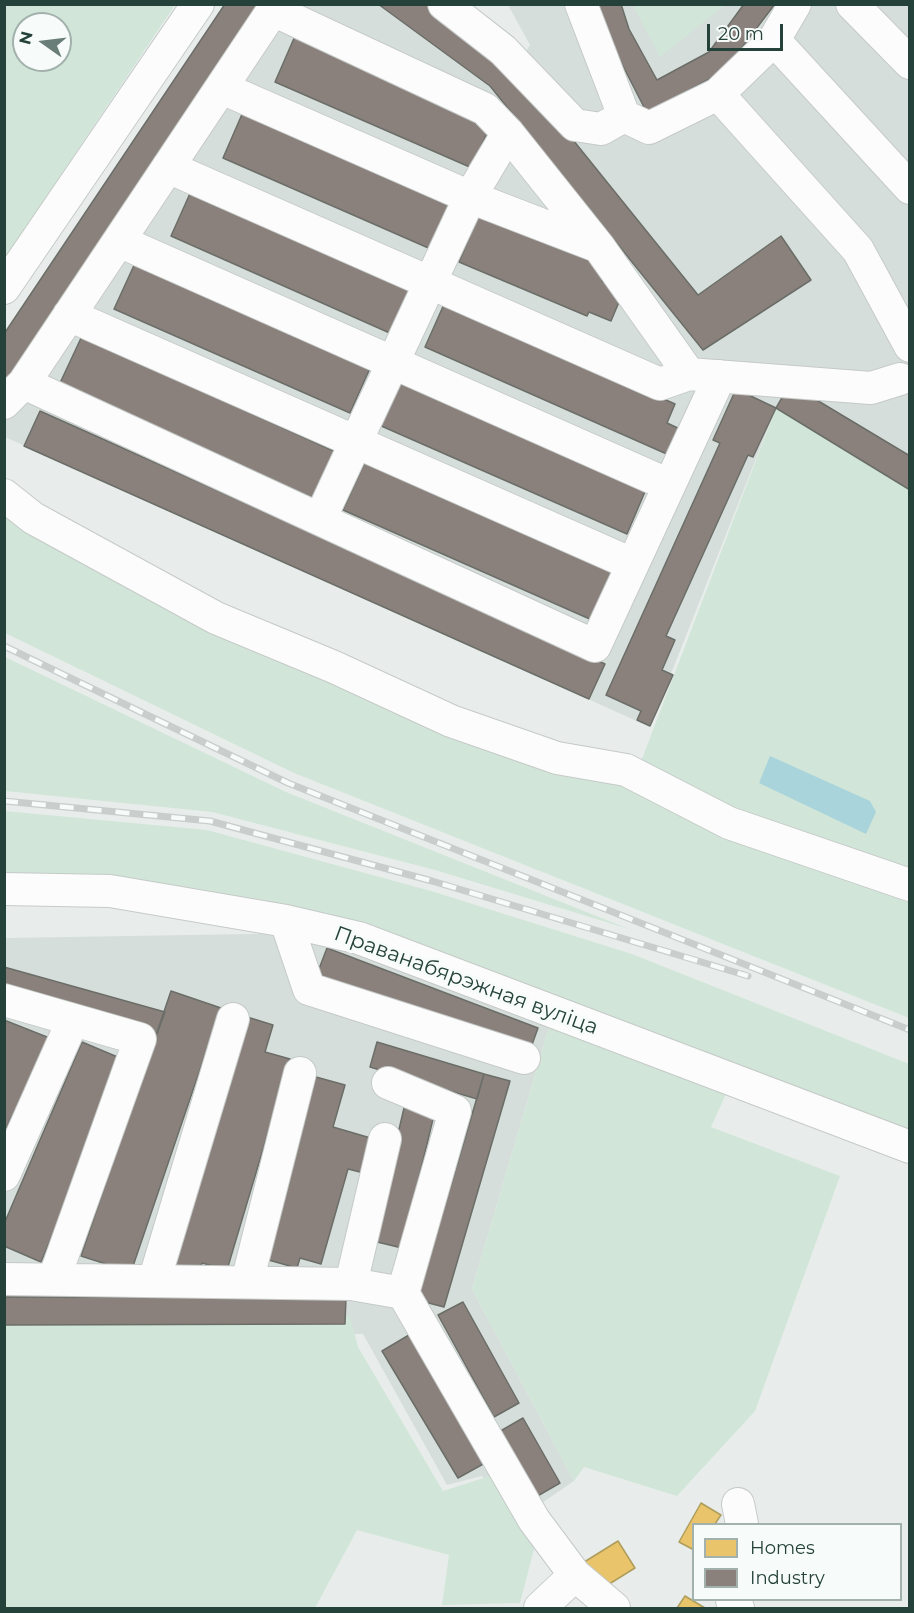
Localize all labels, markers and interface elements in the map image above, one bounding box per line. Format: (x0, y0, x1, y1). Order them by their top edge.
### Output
north arrow (12, 12, 72, 72)
scale bar (710, 12, 786, 50)
text: 20 m (718, 23, 764, 45)
text: N (15, 29, 37, 47)
street label: Праванабярэжная вуліца (331, 921, 601, 1041)
legend (692, 1523, 902, 1601)
text: Homes (750, 1537, 815, 1559)
text: Industry (750, 1567, 825, 1589)

